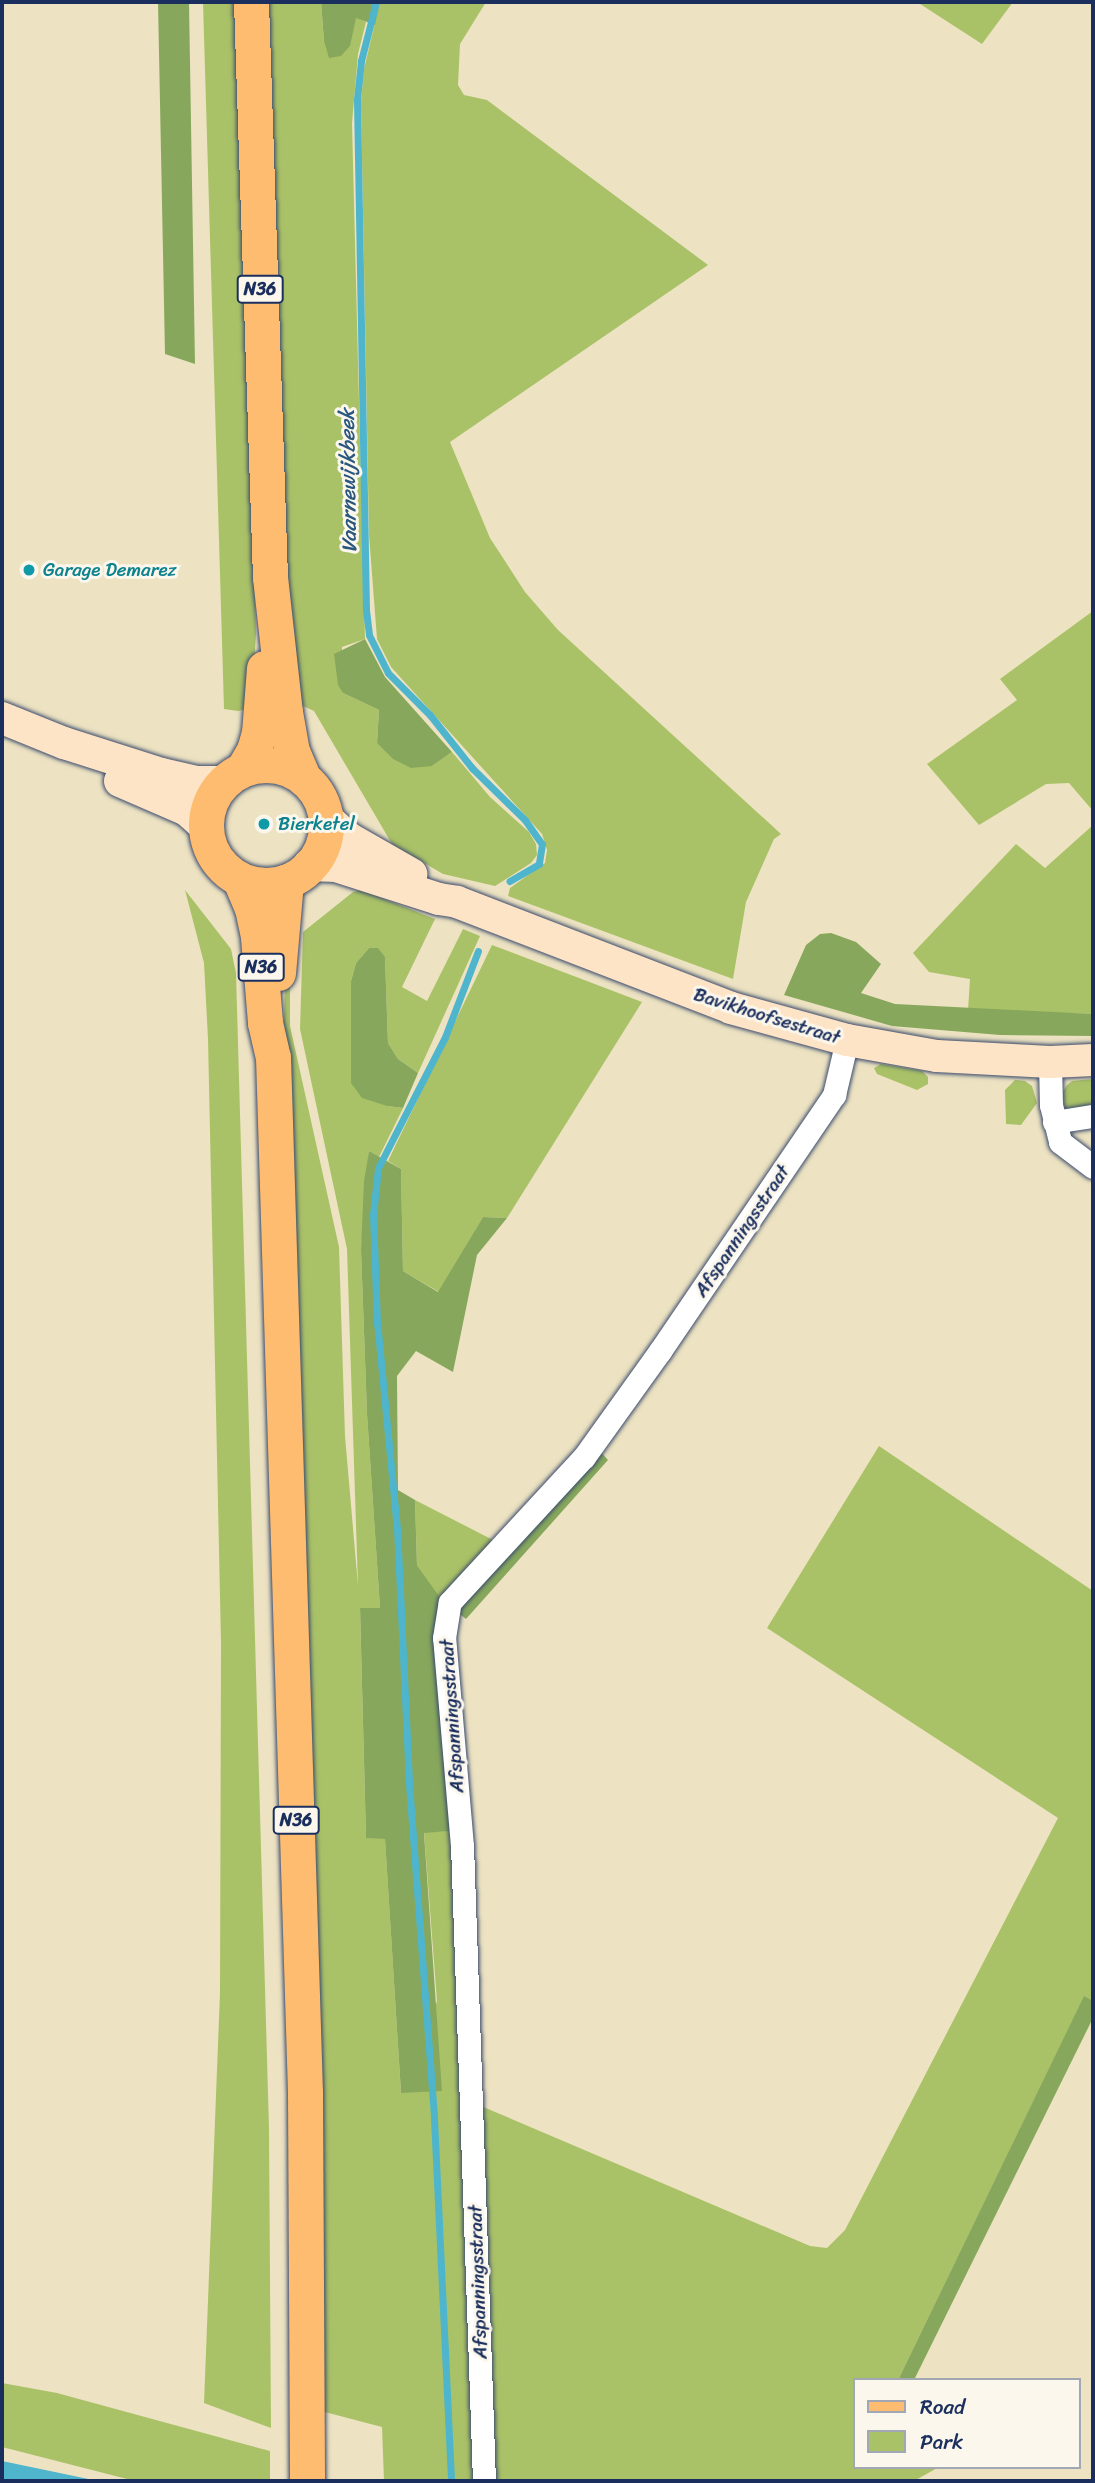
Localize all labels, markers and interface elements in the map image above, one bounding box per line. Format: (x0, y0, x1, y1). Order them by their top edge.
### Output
road number: N36 (236, 274, 284, 304)
water label: Vaarnewijkbeek (334, 409, 362, 553)
place label: Garage Demarez (43, 559, 177, 581)
marker: Garage Demarez (21, 562, 37, 578)
place label: Bierketel (278, 813, 355, 835)
marker: Bierketel (256, 816, 272, 832)
road number: N36 (236, 952, 286, 982)
street label: Bavikhoofsestraat (691, 983, 843, 1049)
street label: Afspanningsstraat (689, 1161, 795, 1301)
street label: Afspanningsstraat (435, 1638, 469, 1794)
road number: N36 (272, 1806, 320, 1834)
street label: Afspanningsstraat (464, 2205, 492, 2359)
legend (853, 2378, 1081, 2469)
text: Road (920, 2388, 965, 2426)
text: Park (920, 2423, 963, 2461)

